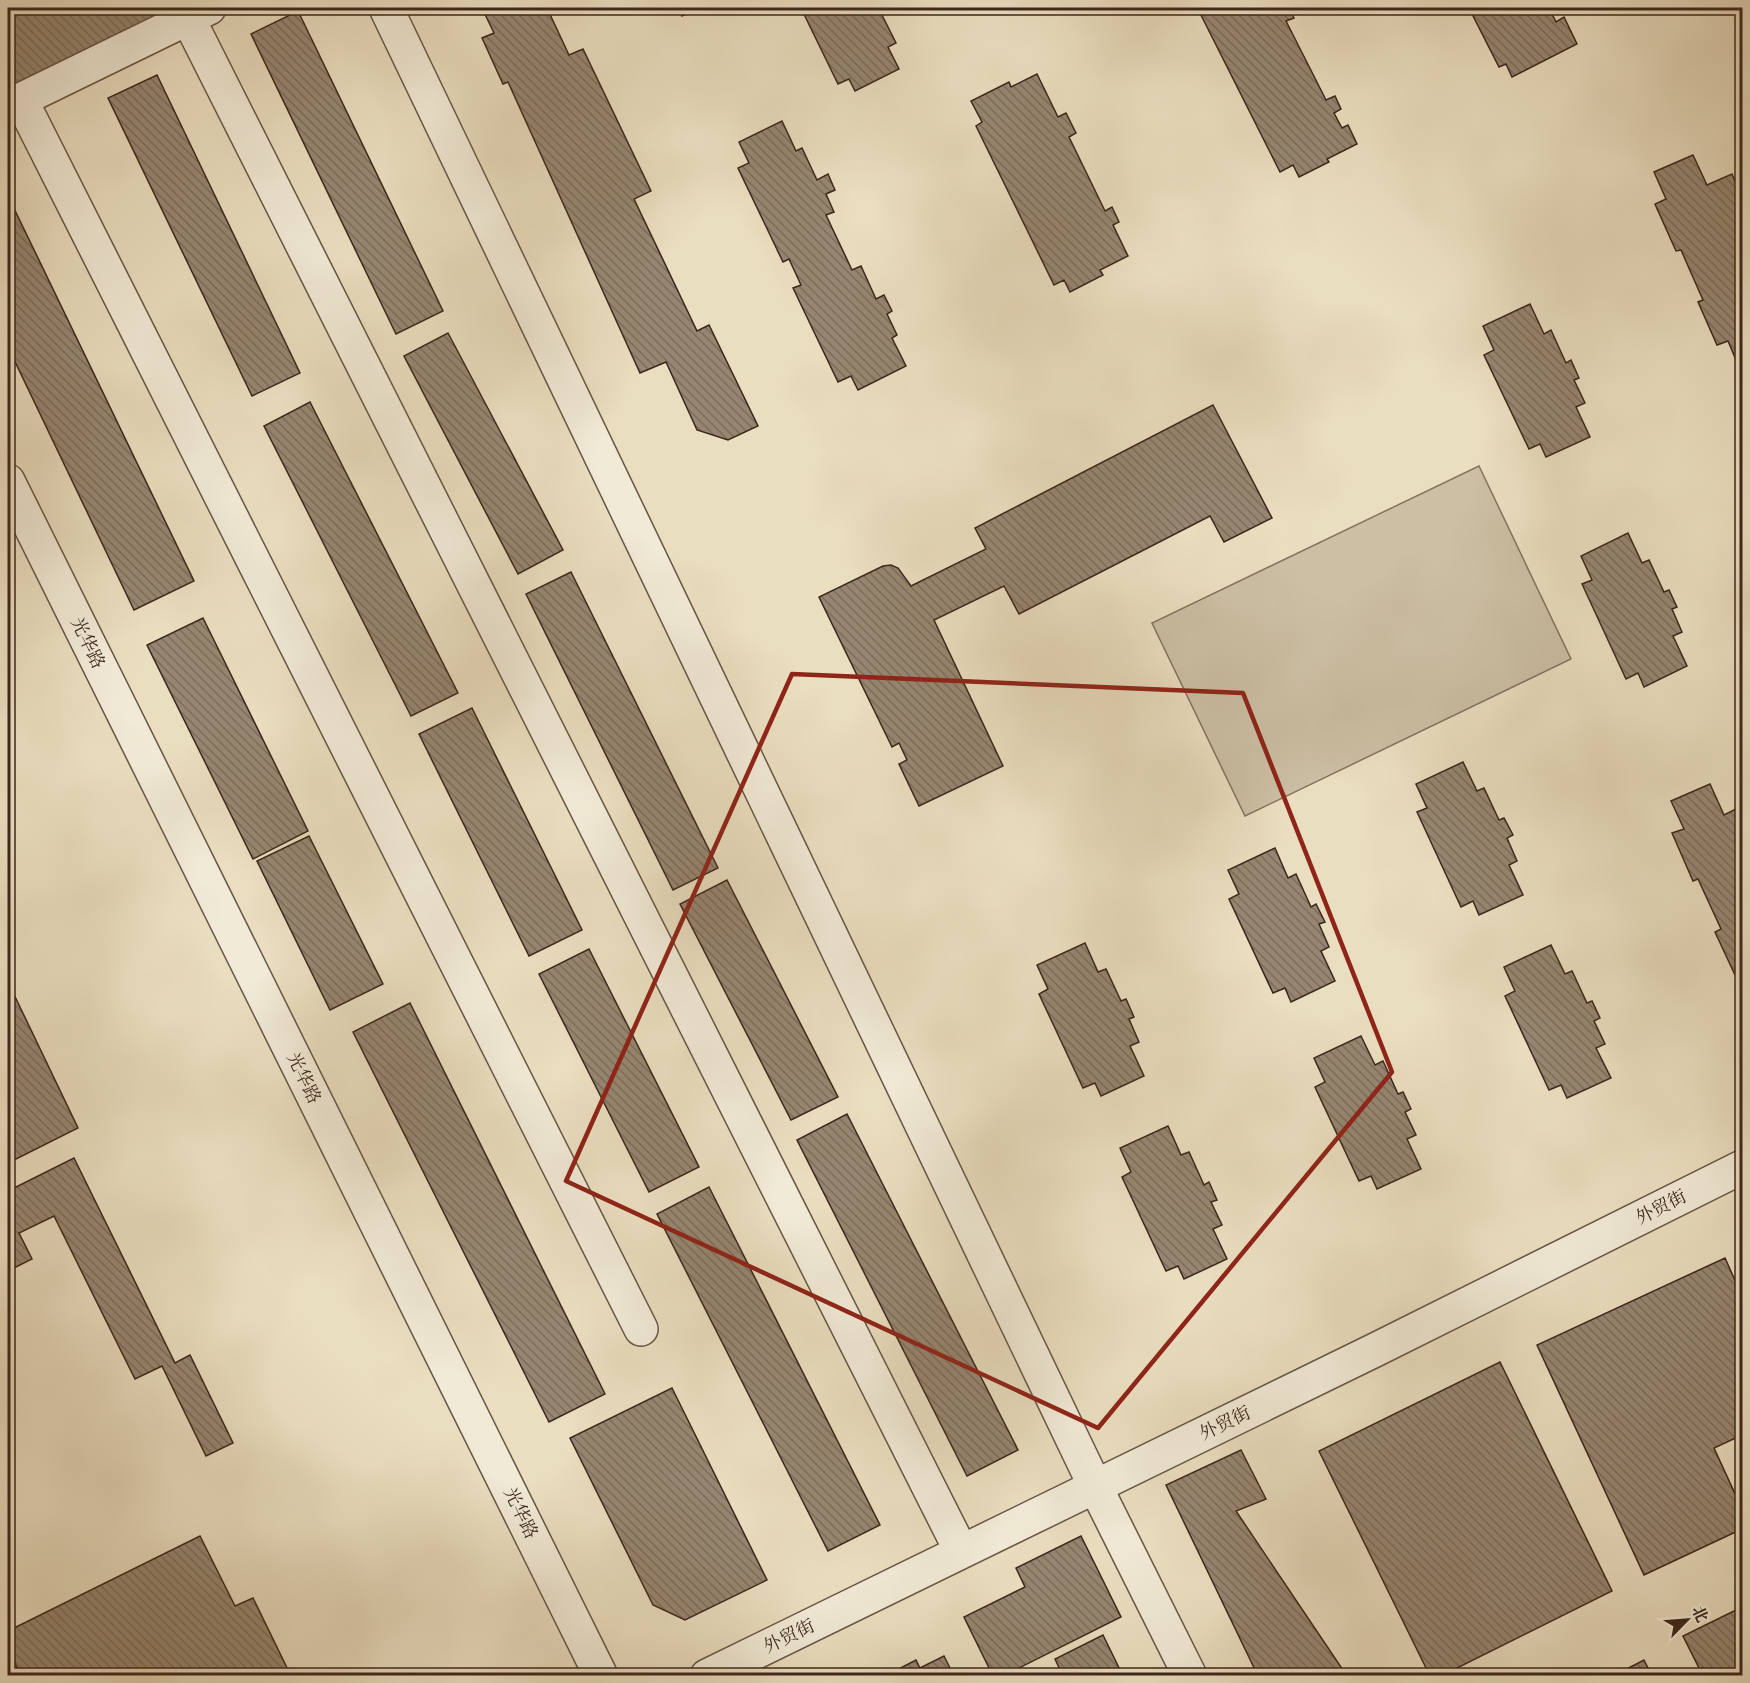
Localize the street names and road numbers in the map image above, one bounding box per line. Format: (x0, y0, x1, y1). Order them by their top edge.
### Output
street label: 光华路 (65, 613, 111, 673)
street label: 光华路 (281, 1048, 327, 1108)
street label: 外贸街 (1631, 1184, 1691, 1230)
street label: 外贸街 (1195, 1400, 1255, 1446)
street label: 光华路 (498, 1483, 544, 1543)
street label: 外贸街 (759, 1613, 819, 1659)

